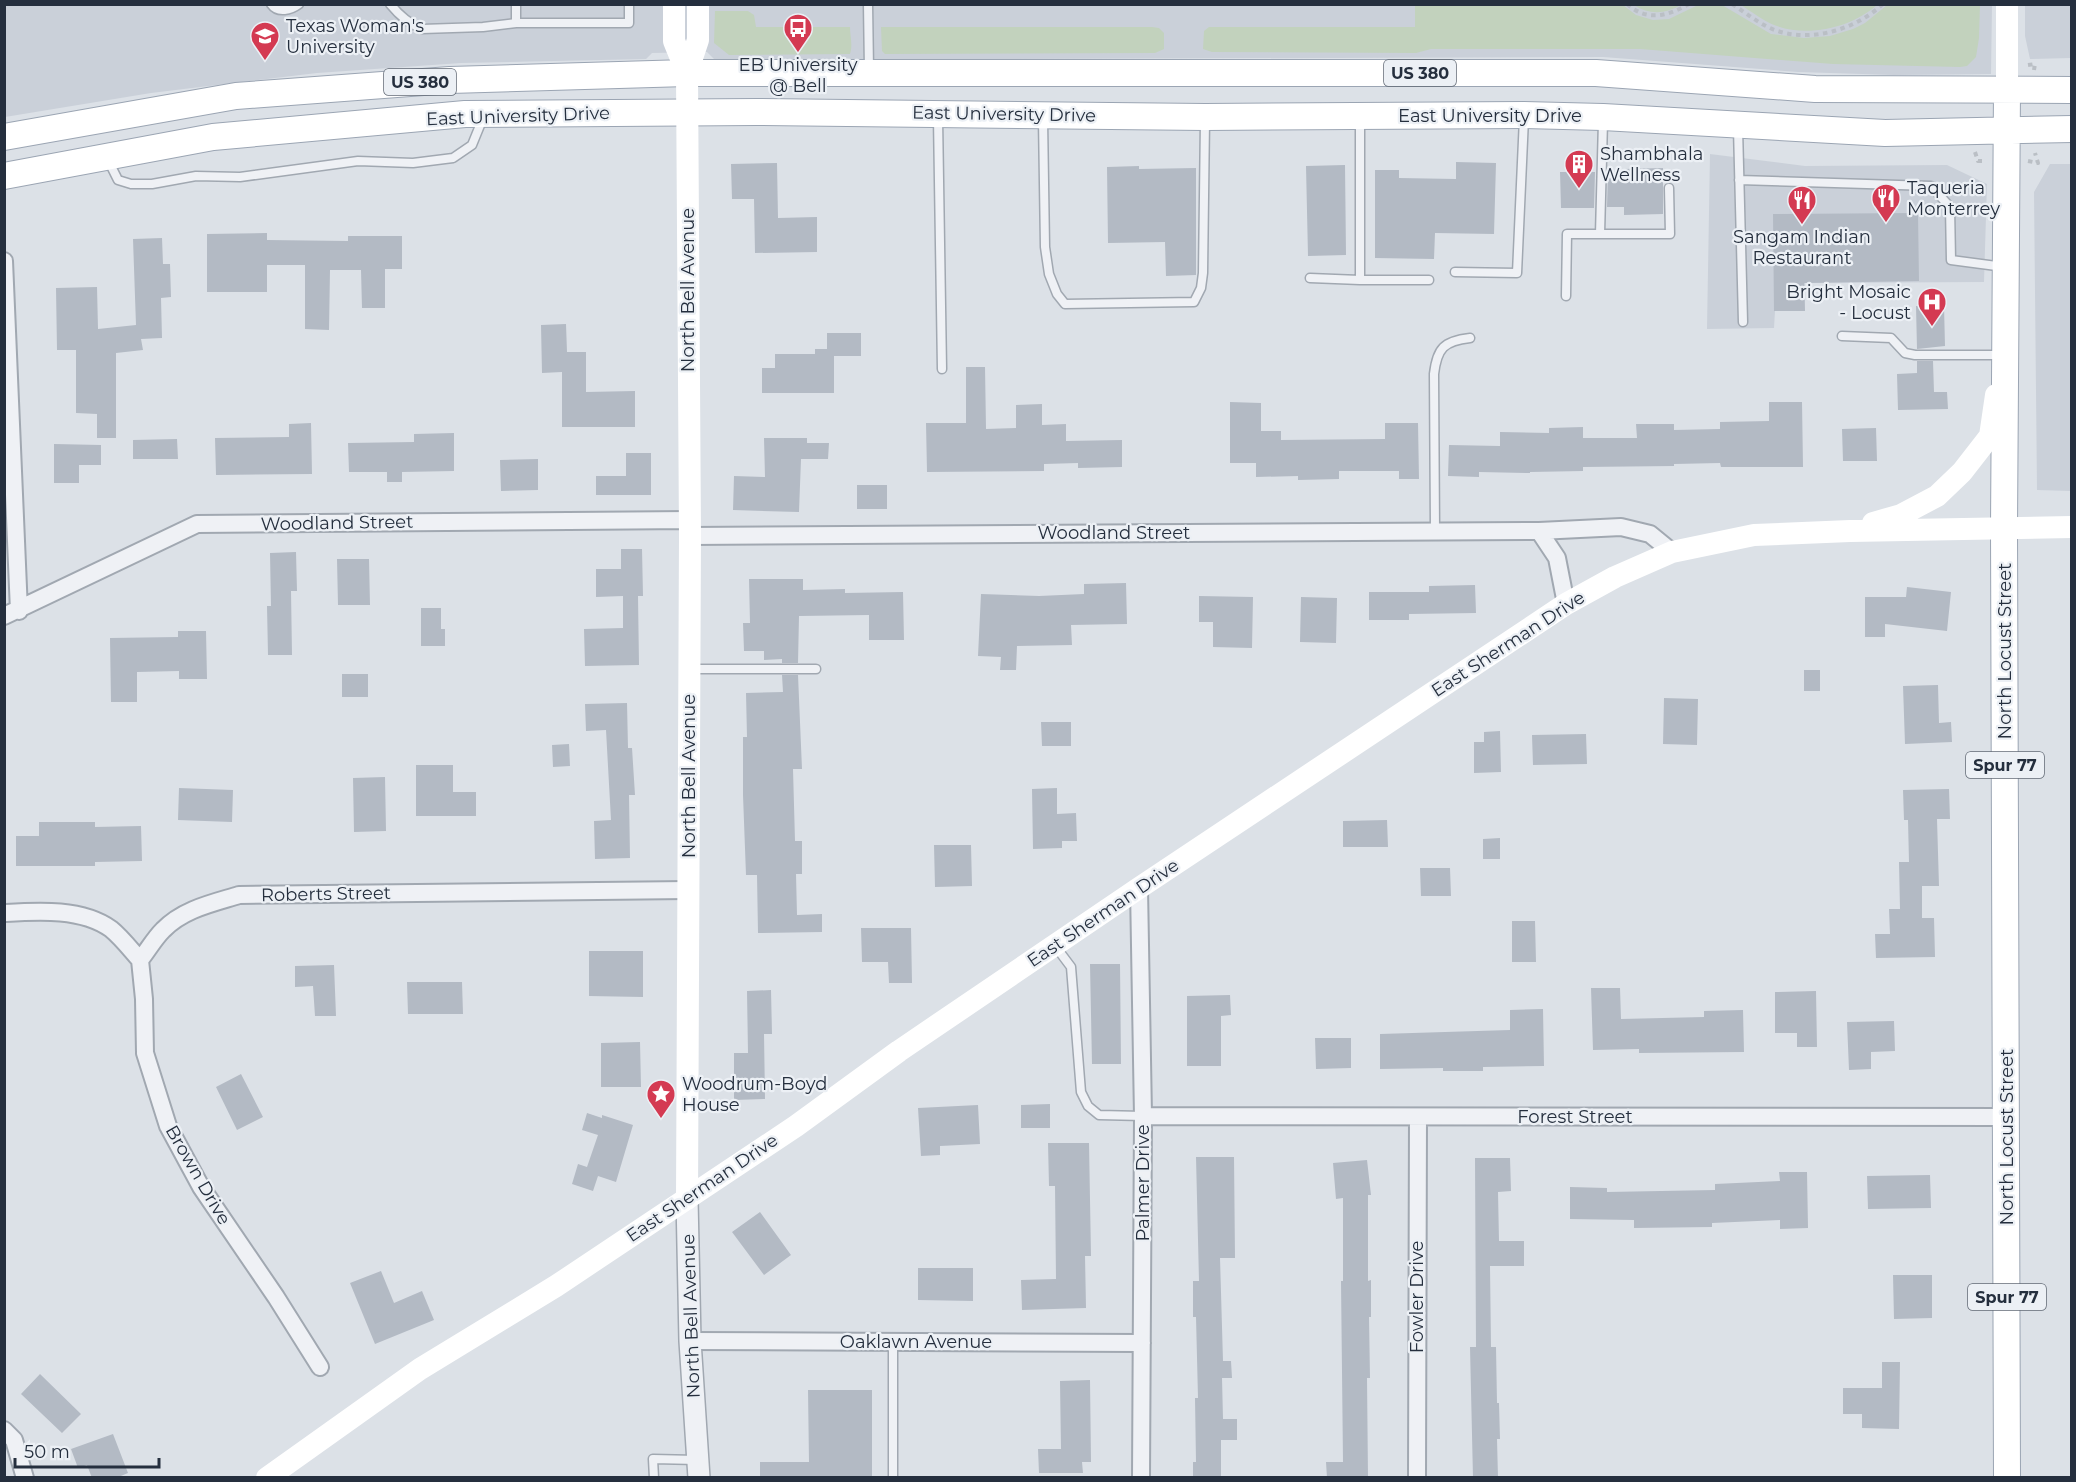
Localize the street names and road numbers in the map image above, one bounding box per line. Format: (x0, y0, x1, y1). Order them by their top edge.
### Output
road number: US 380 (1384, 60, 1456, 86)
road number: US 380 (384, 69, 456, 95)
street label: East University Drive (912, 101, 1096, 127)
street label: East University Drive (426, 102, 610, 130)
street label: East University Drive (1398, 105, 1582, 127)
street label: North Bell Avenue (677, 208, 699, 372)
street label: Woodland Street (260, 511, 414, 535)
street label: Woodland Street (1038, 522, 1190, 544)
street label: North Locust Street (1994, 563, 2016, 739)
street label: East Sherman Drive (1427, 586, 1589, 702)
street label: North Bell Avenue (678, 694, 700, 858)
road number: Spur 77 (1966, 752, 2044, 778)
street label: East Sherman Drive (1023, 854, 1183, 972)
street label: Roberts Street (261, 882, 391, 906)
street label: North Locust Street (1996, 1049, 2018, 1225)
street label: Forest Street (1517, 1106, 1633, 1128)
street label: Brown Drive (161, 1121, 235, 1229)
street label: Palmer Drive (1132, 1124, 1154, 1242)
street label: East Sherman Drive (622, 1129, 782, 1247)
street label: North Bell Avenue (677, 1233, 705, 1399)
street label: Fowler Drive (1406, 1241, 1428, 1353)
road number: Spur 77 (1968, 1284, 2046, 1310)
street label: Oaklawn Avenue (840, 1331, 992, 1353)

